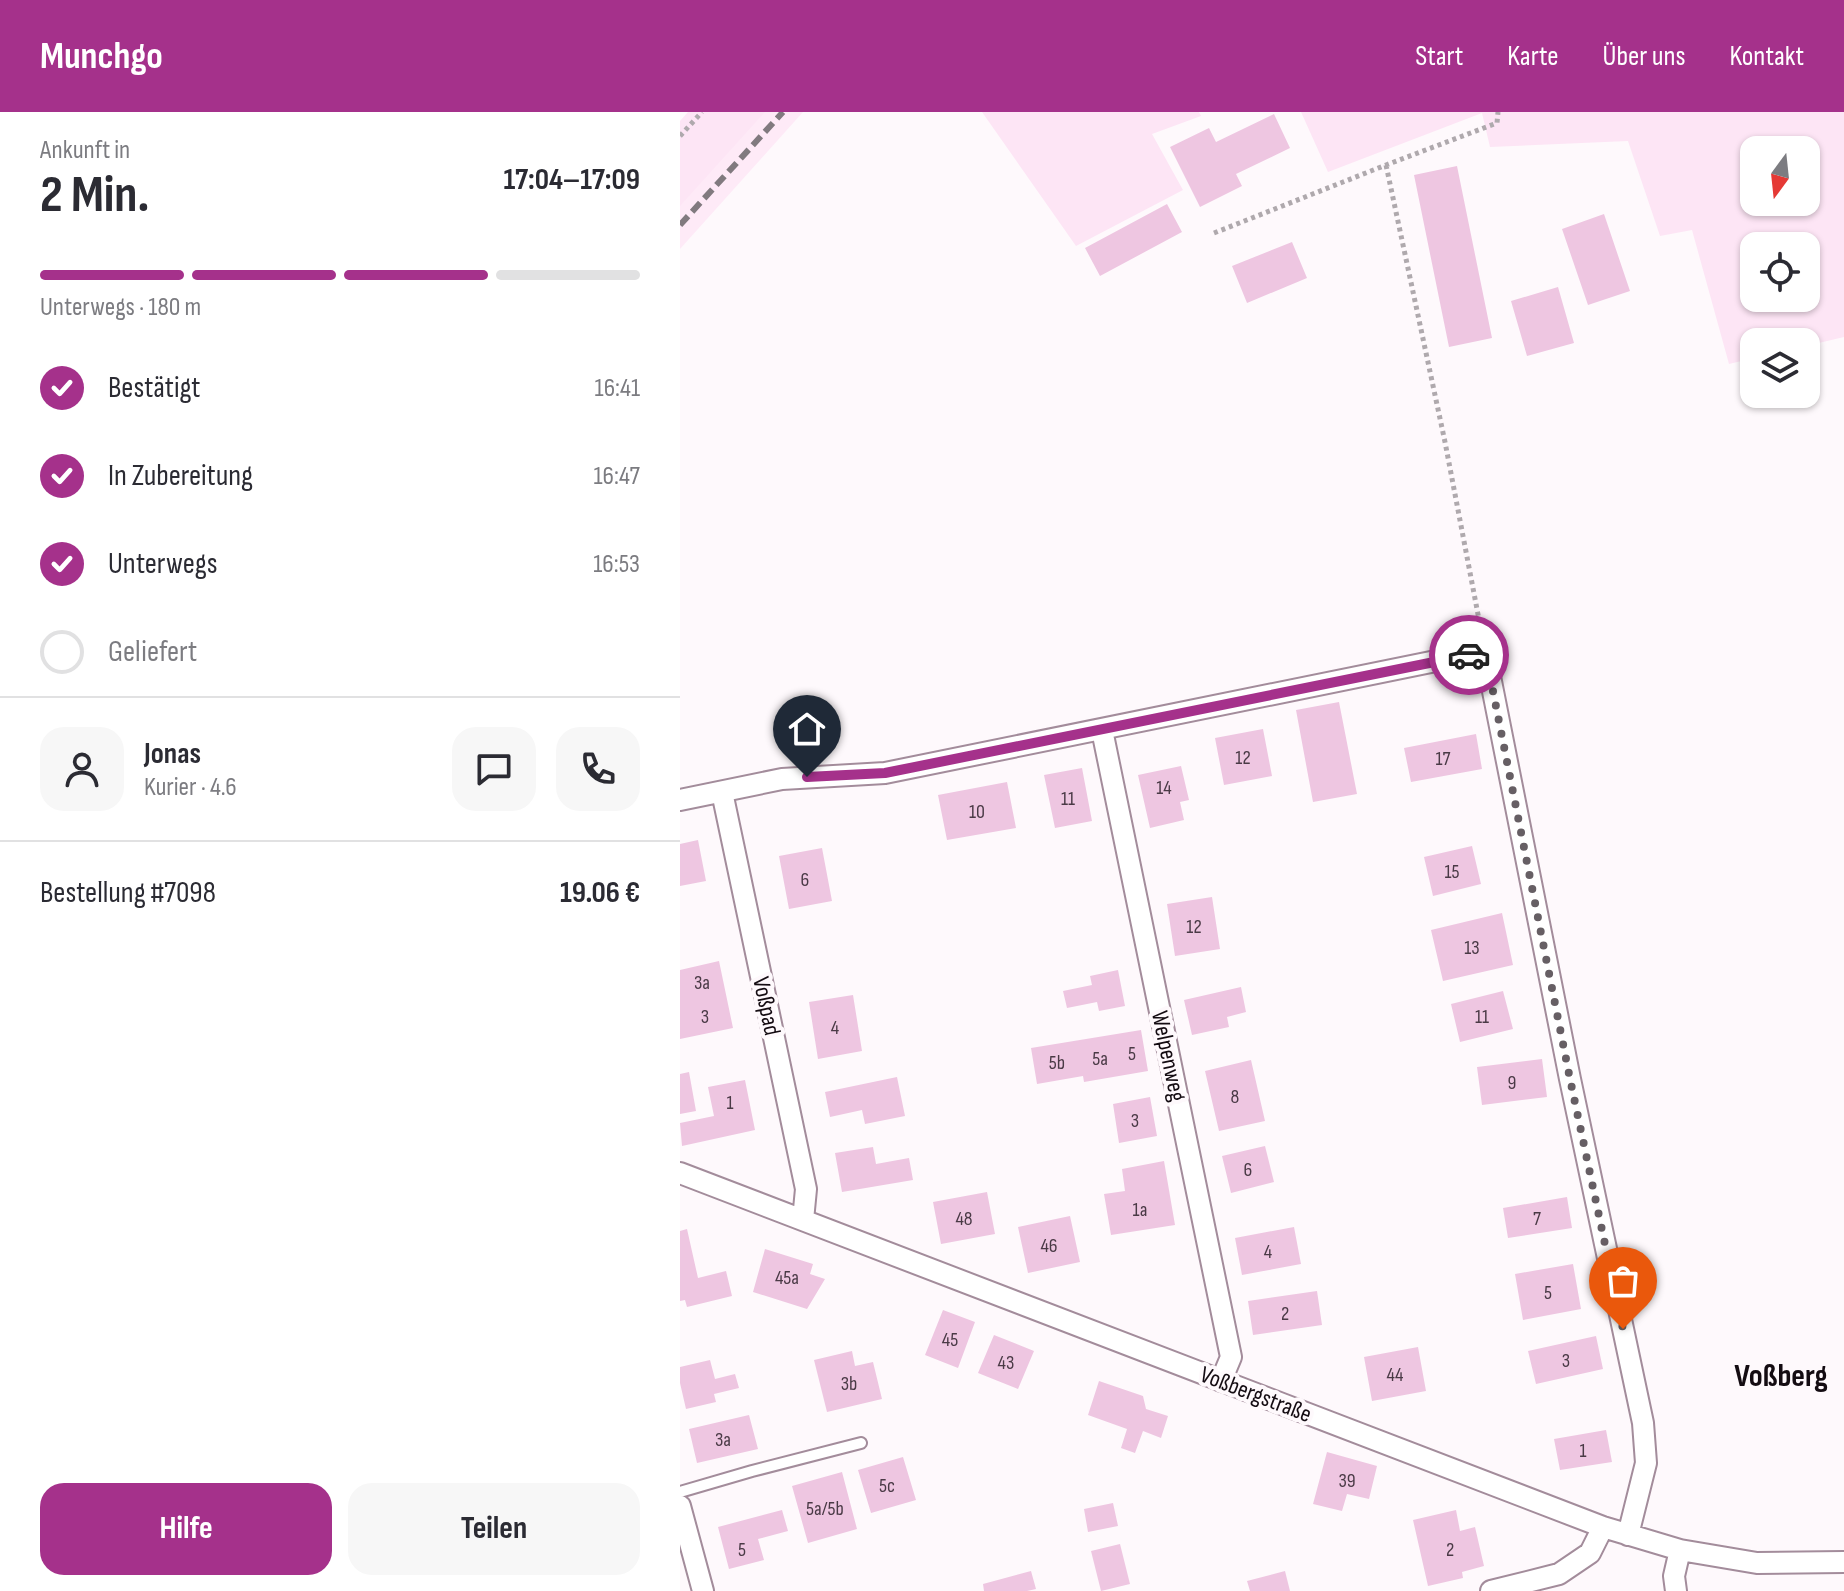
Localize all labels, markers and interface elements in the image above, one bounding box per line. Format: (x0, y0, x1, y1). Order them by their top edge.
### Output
text: Munchgo (40, 34, 163, 79)
text: Start (1415, 40, 1463, 73)
text: Karte (1507, 40, 1559, 73)
text: Über uns (1603, 40, 1686, 73)
text: Kontakt (1730, 40, 1804, 73)
text: Ankunft in (40, 135, 130, 166)
north arrow (1740, 136, 1820, 216)
map controls (1740, 136, 1820, 408)
text: 17:04–17:09 (503, 162, 640, 198)
text: 2 Min. (40, 164, 149, 227)
button: locate (1740, 232, 1820, 312)
text: Unterwegs · 180 m (40, 292, 201, 323)
button: layers (1740, 328, 1820, 408)
icon: check (40, 366, 84, 410)
text: Bestätigt (108, 370, 200, 406)
text: 16:41 (595, 373, 640, 404)
icon: check (40, 454, 84, 498)
text: In Zubereitung (108, 458, 253, 494)
text: 16:47 (594, 461, 640, 492)
icon: check (40, 542, 84, 586)
text: Unterwegs (108, 546, 217, 582)
text: 16:53 (593, 549, 640, 580)
courier (1429, 615, 1509, 695)
icon: car (1447, 633, 1491, 677)
text: Geliefert (108, 634, 197, 670)
pin (773, 695, 841, 777)
icon: home (785, 707, 829, 751)
button: person (40, 727, 124, 811)
button: chat (452, 727, 536, 811)
button: phone (556, 727, 640, 811)
text: Jonas (144, 736, 201, 772)
house number: 12 (1235, 746, 1251, 770)
house number: 17 (1436, 747, 1450, 771)
text: Kurier · 4.6 (144, 772, 237, 803)
house number: 14 (1156, 776, 1172, 800)
house number: 11 (1061, 787, 1075, 811)
house number: 10 (969, 800, 985, 824)
house number: 15 (1444, 860, 1460, 884)
house number: 6 (801, 868, 809, 892)
text: Bestellung #7098 (40, 875, 216, 911)
text: 19.06 € (560, 875, 640, 911)
house number: 12 (1186, 915, 1202, 939)
house number: 13 (1464, 936, 1480, 960)
house number: 3a (694, 971, 710, 995)
street label: Voßpad (746, 974, 787, 1038)
house number: 3 (701, 1005, 709, 1029)
house number: 11 (1475, 1005, 1489, 1029)
street label: Welpenweg (1145, 1008, 1192, 1104)
house number: 4 (831, 1016, 839, 1040)
house number: 5 (1128, 1042, 1136, 1066)
house number: 5a (1092, 1047, 1108, 1071)
house number: 5b (1049, 1051, 1065, 1075)
house number: 9 (1508, 1071, 1516, 1095)
house number: 8 (1231, 1085, 1239, 1109)
house number: 1 (727, 1091, 734, 1115)
house number: 3 (1131, 1109, 1139, 1133)
house number: 6 (1244, 1158, 1252, 1182)
house number: 1a (1133, 1198, 1147, 1222)
house number: 48 (955, 1207, 973, 1231)
house number: 7 (1533, 1207, 1541, 1231)
house number: 46 (1040, 1234, 1058, 1258)
house number: 4 (1264, 1240, 1272, 1264)
pin (1589, 1247, 1657, 1329)
icon: bag (1601, 1259, 1645, 1303)
house number: 45a (775, 1266, 799, 1290)
house number: 5 (1544, 1281, 1552, 1305)
house number: 2 (1281, 1302, 1289, 1326)
house number: 45 (942, 1328, 958, 1352)
house number: 3 (1562, 1349, 1570, 1373)
house number: 43 (998, 1351, 1014, 1375)
district label: Voßberg (1734, 1357, 1828, 1396)
street label: Voßbergstraße (1196, 1360, 1316, 1429)
house number: 44 (1387, 1363, 1403, 1387)
house number: 3b (841, 1372, 857, 1396)
house number: 3a (715, 1428, 731, 1452)
house number: 1 (1580, 1439, 1587, 1463)
house number: 39 (1338, 1469, 1356, 1493)
house number: 5c (879, 1474, 895, 1498)
button: Hilfe (40, 1483, 332, 1575)
button: Teilen (348, 1483, 640, 1575)
house number: 5a/5b (806, 1497, 844, 1521)
house number: 5 (738, 1538, 746, 1562)
house number: 2 (1446, 1538, 1454, 1562)

